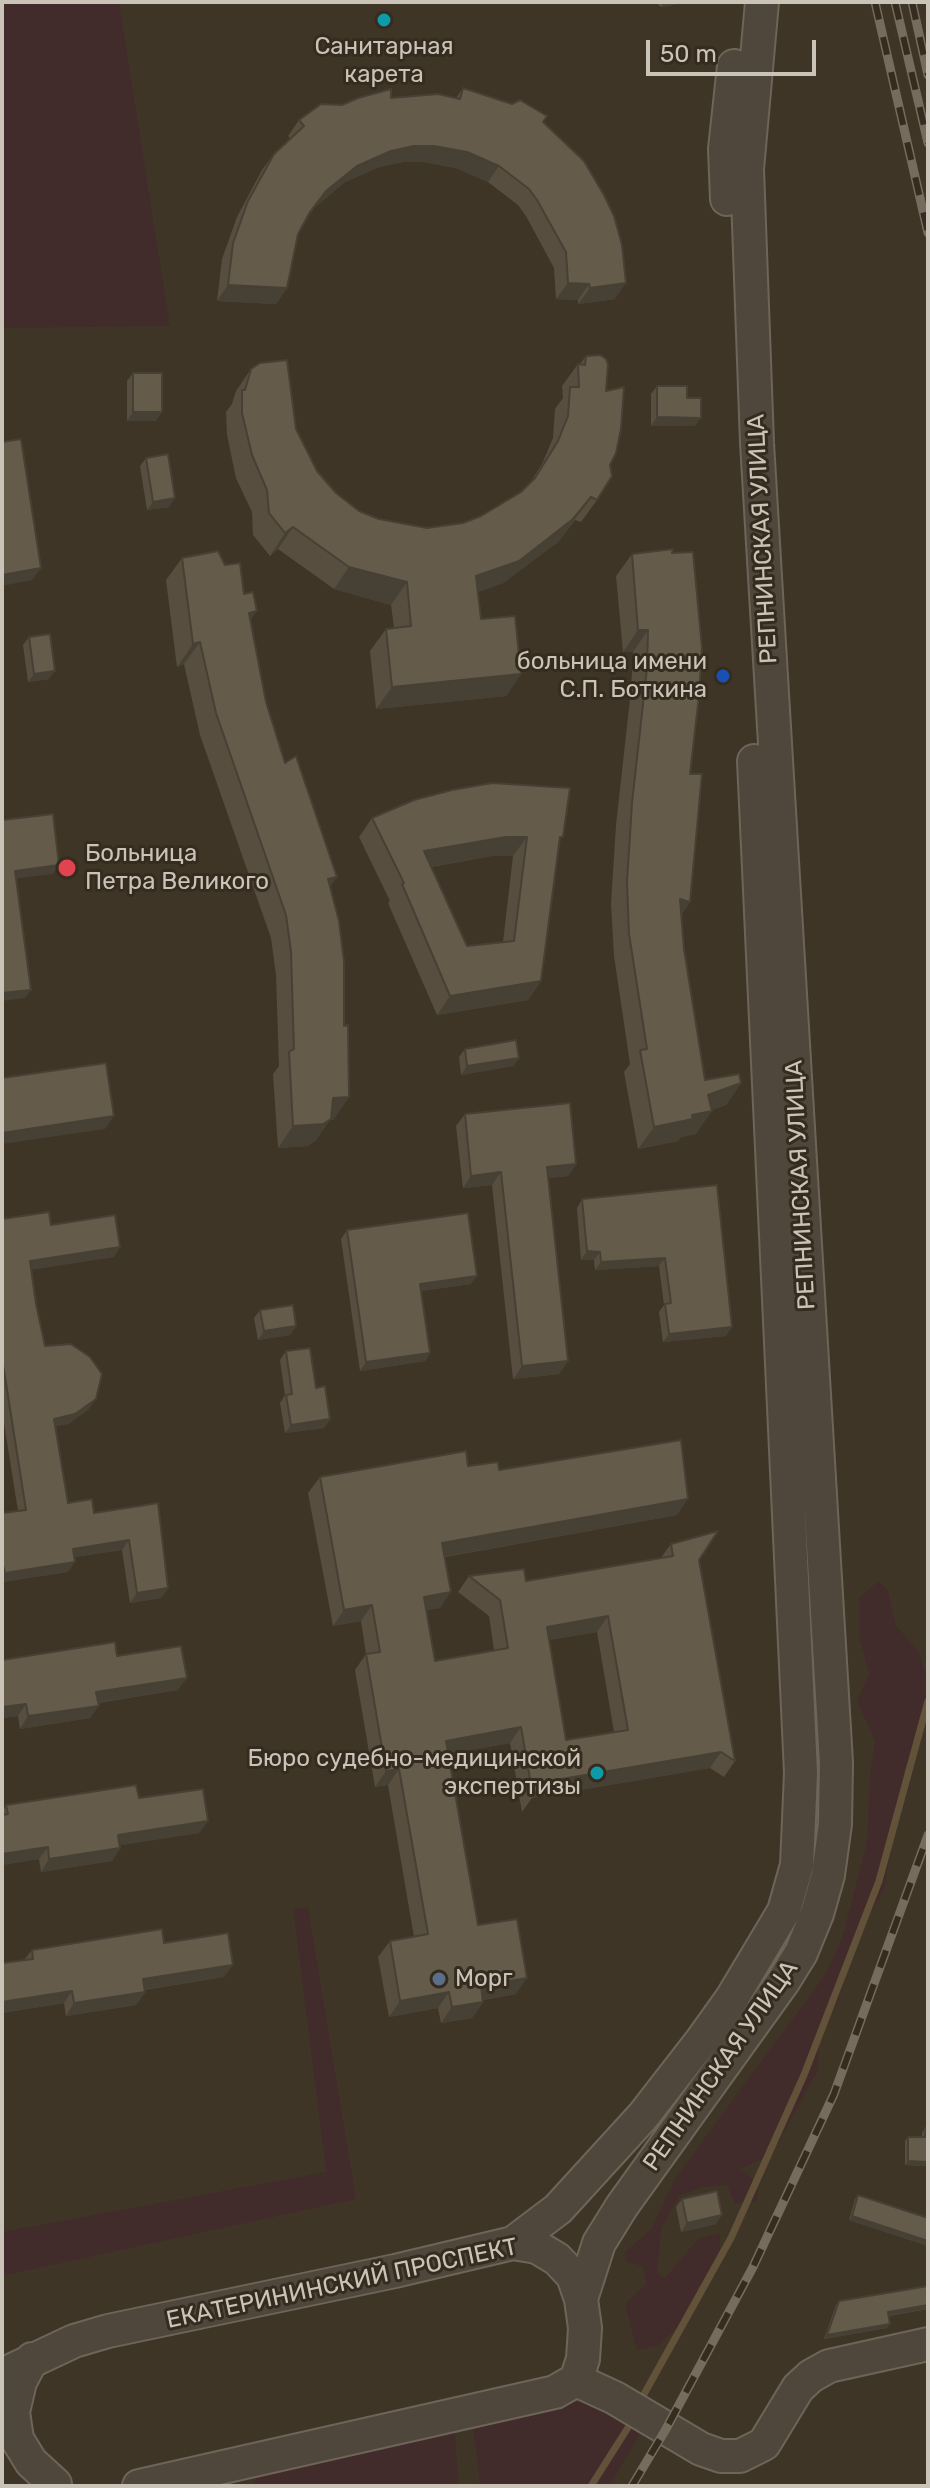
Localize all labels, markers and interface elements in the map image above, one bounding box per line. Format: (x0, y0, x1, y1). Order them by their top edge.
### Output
marker: Санитарная карета (375, 11, 393, 29)
scale bar (650, 24, 820, 74)
place label: Санитарная карета (314, 33, 454, 89)
text: 50 m (660, 40, 717, 68)
street label: РЕПНИНСКАЯ УЛИЦА (742, 413, 784, 665)
place label: больница имени С.П. Боткина (517, 648, 707, 704)
marker: больница имени С.П. Боткина (714, 667, 732, 685)
place label: Больница Петра Великого (85, 840, 269, 896)
marker: Больница Петра Великого (56, 857, 78, 879)
street label: РЕПНИНСКАЯ УЛИЦА (780, 1059, 822, 1311)
place label: Бюро судебно-медицинской экспертизы (248, 1745, 581, 1801)
marker: Бюро судебно-медицинской экспертизы (588, 1764, 606, 1782)
street label: РЕПНИНСКАЯ УЛИЦА (637, 1955, 805, 2177)
place label: Морг (455, 1965, 512, 1993)
marker: Морг (430, 1970, 448, 1988)
street label: ЕКАТЕРИНИНСКИЙ ПРОСПЕКТ (164, 2233, 520, 2335)

